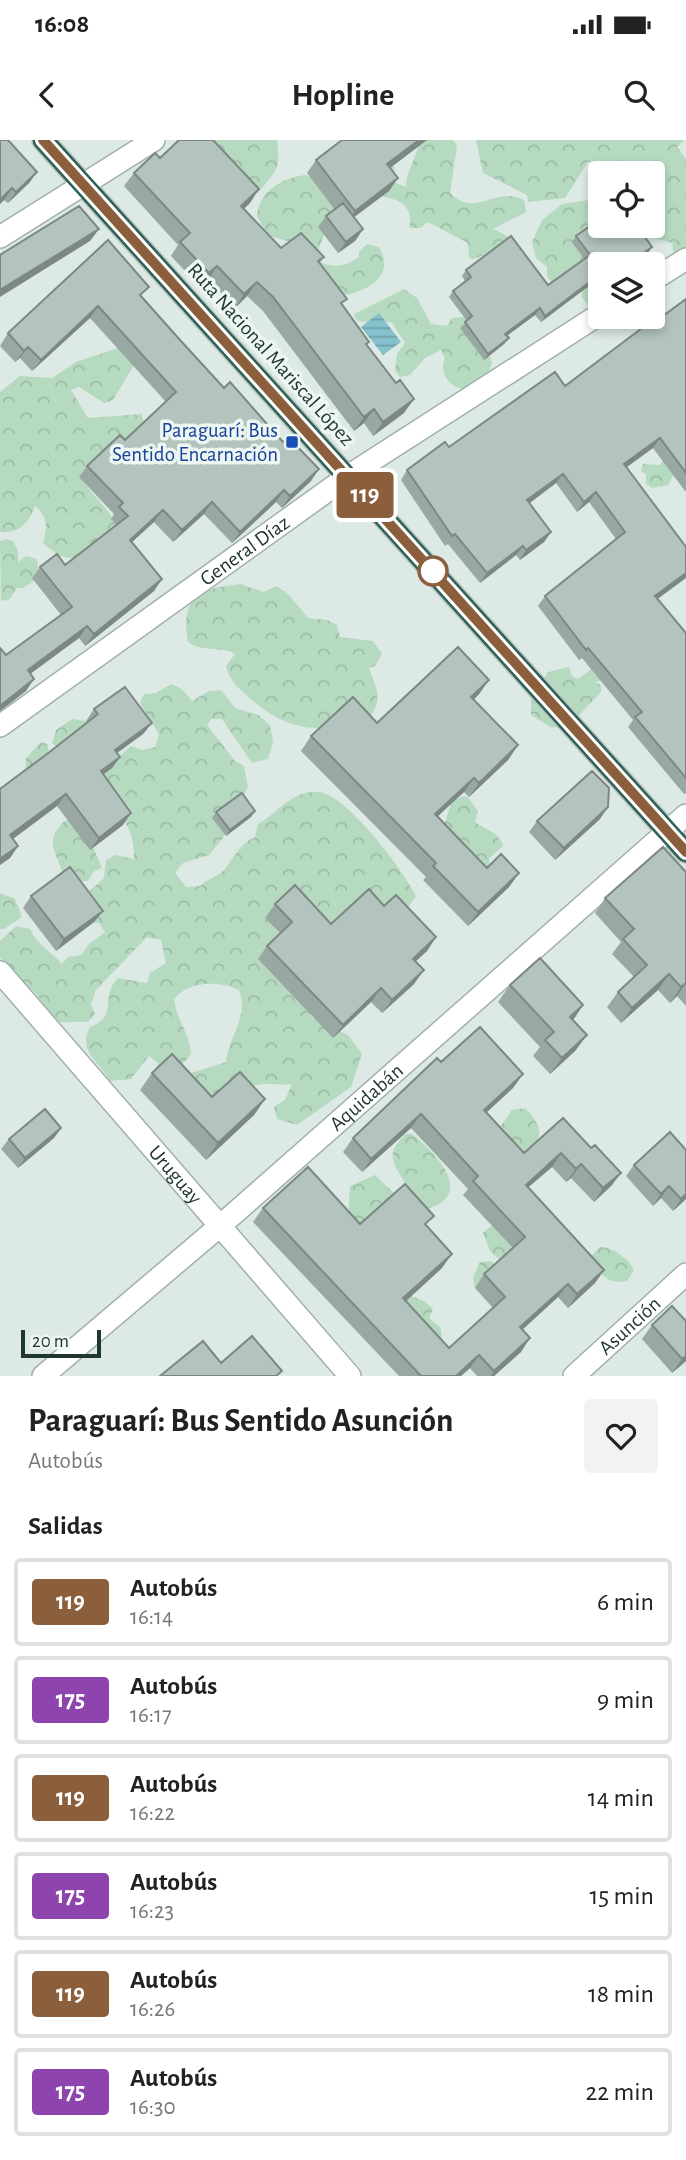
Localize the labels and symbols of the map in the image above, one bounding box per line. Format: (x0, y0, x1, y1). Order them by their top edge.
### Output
street label: Ruta Nacional Mariscal López (183, 259, 358, 450)
place label: Paraguarí: Bus Sentido Encarnación (112, 420, 278, 465)
marker: Paraguarí: Bus Sentido Encarnación (284, 434, 300, 450)
line badge: 119 (325, 472, 405, 518)
street label: General Díaz (196, 512, 293, 590)
unlabelled marker (418, 556, 448, 586)
street label: Aquidabán (326, 1060, 407, 1135)
street label: Uruguay (144, 1142, 206, 1208)
street label: Asunción (595, 1293, 665, 1359)
scale bar (21, 1327, 102, 1359)

